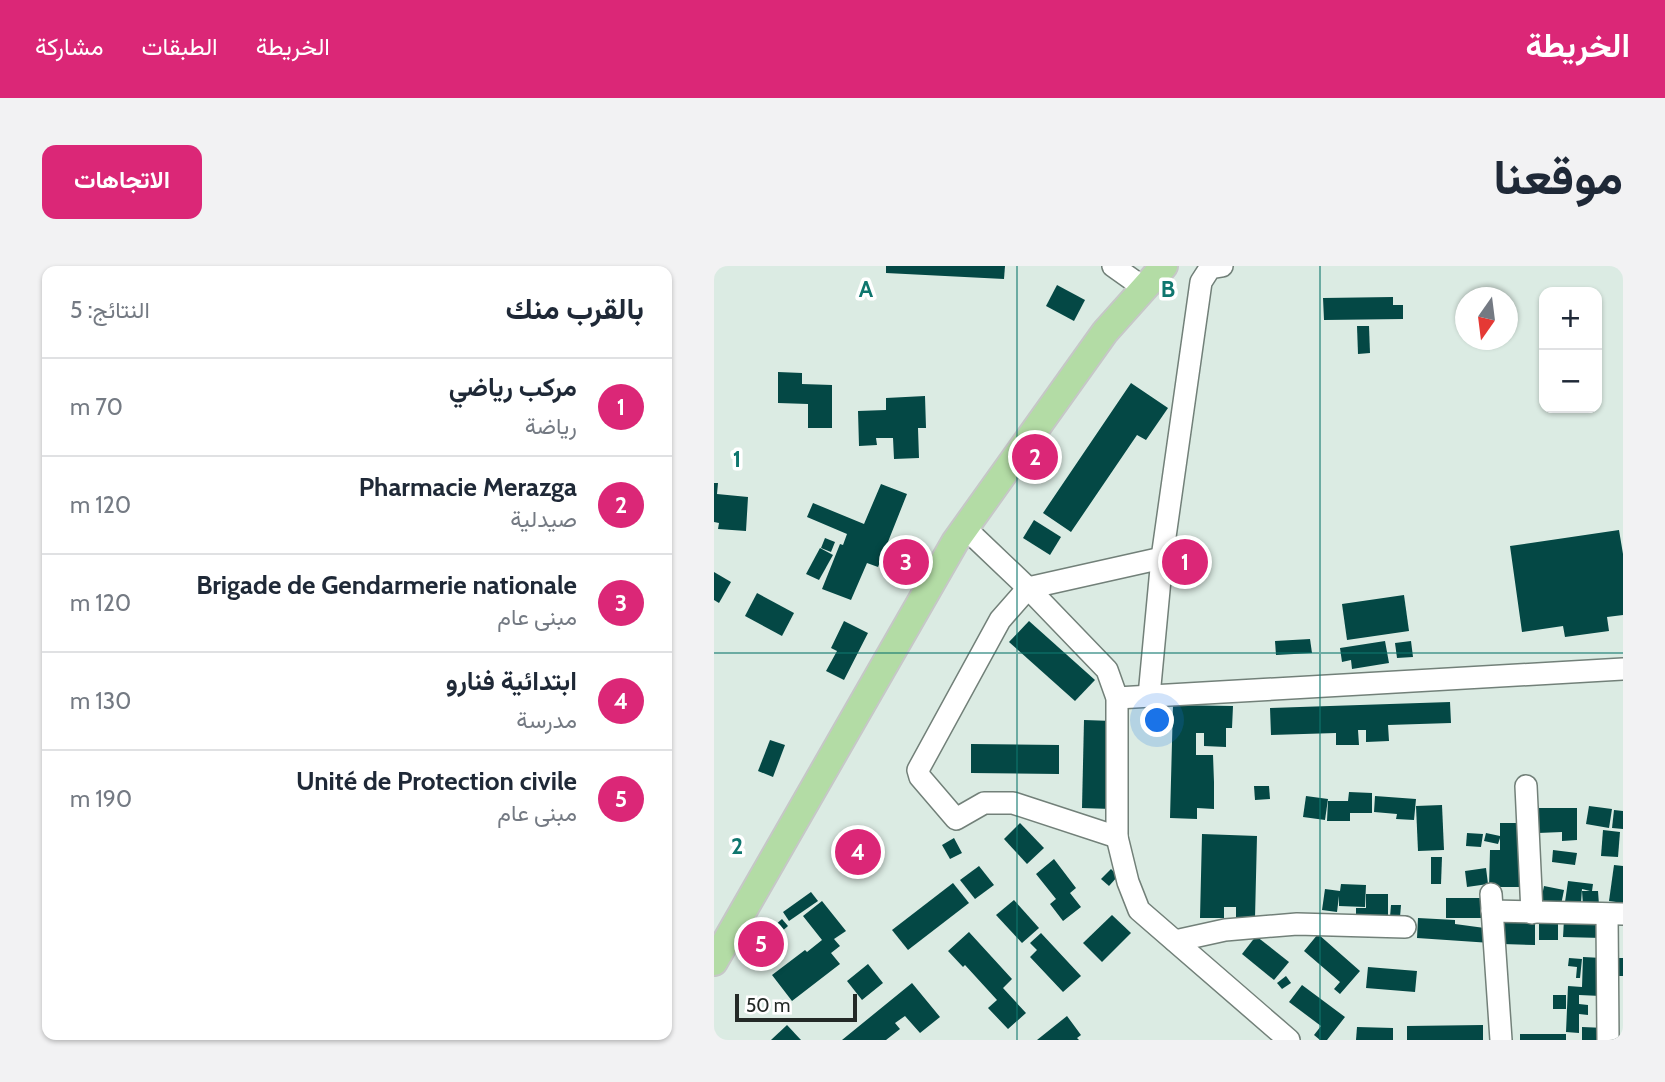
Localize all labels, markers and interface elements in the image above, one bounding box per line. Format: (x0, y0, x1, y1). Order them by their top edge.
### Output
text: الخريطة (1526, 25, 1630, 65)
text: مشاركة (35, 32, 103, 61)
text: الطبقات (141, 32, 218, 61)
text: الخريطة (256, 32, 330, 61)
button: الاتجاهات (42, 145, 202, 219)
text: موقعنا (1493, 147, 1623, 206)
text: A (859, 275, 874, 303)
text: B (1161, 275, 1175, 303)
north arrow (1455, 287, 1518, 350)
map controls (1539, 287, 1602, 413)
button: + (1539, 287, 1602, 350)
text: بالقرب منك (506, 290, 644, 327)
text: النتائج: 5 (70, 296, 150, 324)
button: − (1539, 350, 1602, 413)
text: مركب رياضي (449, 371, 577, 403)
text: 70 m (70, 393, 123, 421)
text: 1 (617, 393, 625, 421)
text: رياضة (525, 412, 577, 440)
pin: 2 (1012, 431, 1058, 483)
text: 1 (733, 445, 741, 473)
text: Pharmacie Merazga (359, 471, 577, 503)
text: 120 m (70, 491, 131, 519)
text: 2 (615, 491, 627, 519)
text: صيدلية (510, 505, 577, 533)
pin: 3 (883, 536, 929, 588)
pin: 1 (1162, 536, 1208, 588)
text: Brigade de Gendarmerie nationale (196, 569, 577, 601)
text: 120 m (70, 589, 131, 617)
text: 3 (615, 589, 627, 617)
text: مبنى عام (497, 603, 577, 631)
text: ابتدائية فنارو (446, 665, 577, 697)
text: 130 m (70, 687, 131, 715)
text: 4 (614, 687, 628, 715)
your location (1140, 703, 1174, 737)
text: مدرسة (516, 706, 577, 734)
text: Unité de Protection civile (296, 765, 577, 797)
text: 190 m (70, 785, 132, 813)
text: 5 (615, 785, 627, 813)
text: مبنى عام (497, 799, 577, 827)
pin: 4 (835, 826, 881, 878)
text: 2 (731, 832, 743, 860)
pin: 5 (738, 918, 784, 970)
scale bar (735, 991, 858, 1023)
text: 50 m (746, 994, 790, 1017)

